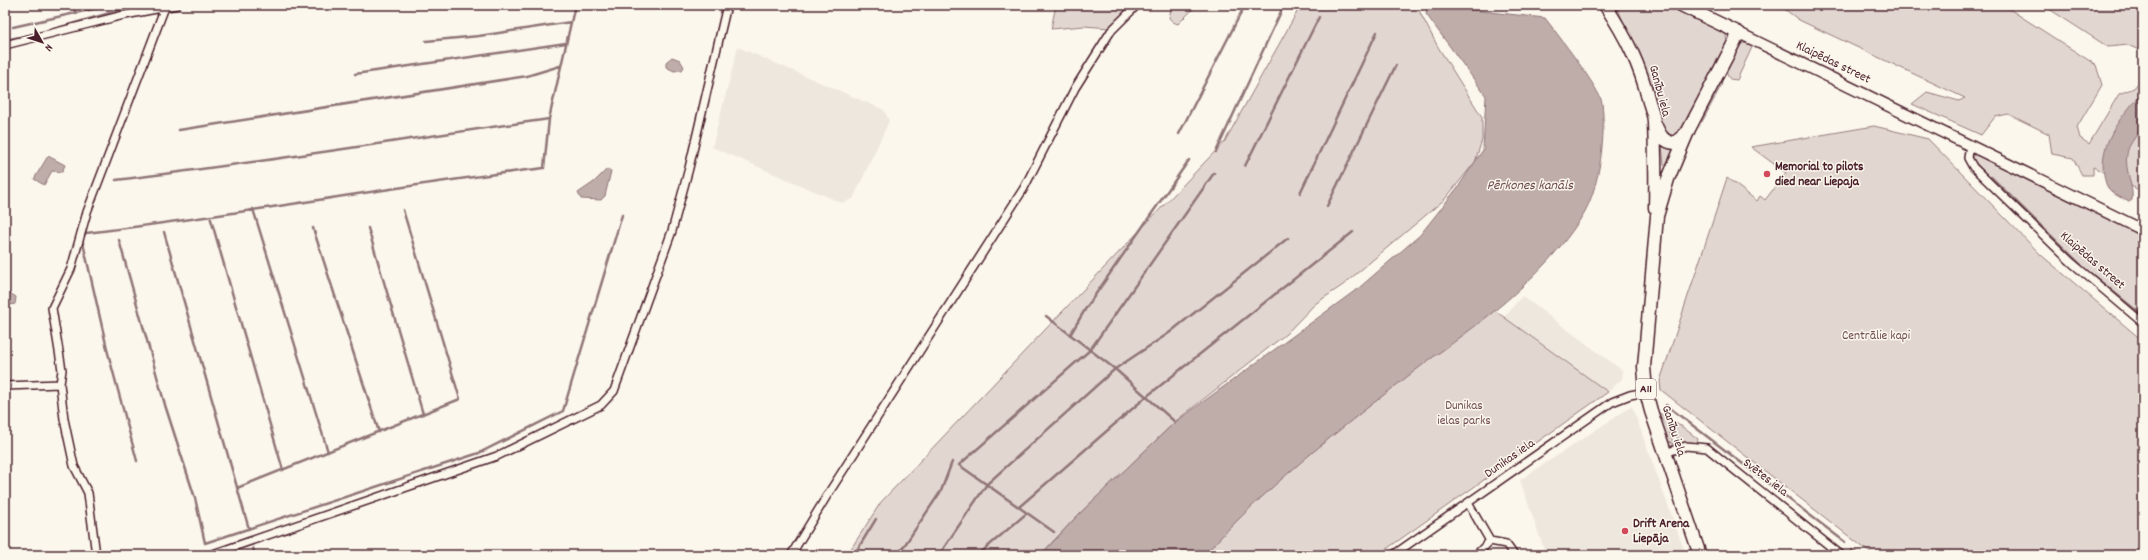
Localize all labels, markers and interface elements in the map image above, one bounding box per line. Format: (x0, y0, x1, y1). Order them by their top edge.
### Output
north arrow (22, 22, 62, 62)
street label: Klaipēdas street (1792, 37, 1874, 89)
text: N (40, 40, 56, 55)
street label: Ganību iela (1643, 63, 1675, 120)
place label: Memorial to pilots died near Liepaja (1775, 158, 1864, 192)
marker: Memorial to pilots died near Liepaja (1762, 169, 1772, 179)
water label: Pērkones kanāls (1487, 176, 1574, 196)
street label: Klaipēdas street (2055, 227, 2129, 295)
park label: Centrālie kapi (1842, 327, 1911, 346)
road number: A11 (1636, 379, 1656, 399)
park label: Dunikas ielas parks (1437, 397, 1491, 431)
street label: Ganību iela (1656, 403, 1690, 460)
street label: Dunikas iela (1481, 434, 1540, 483)
street label: Svētes iela (1738, 454, 1792, 502)
place label: Drift Arena Liepāja (1633, 515, 1690, 549)
marker: Drift Arena Liepāja (1620, 526, 1630, 536)

